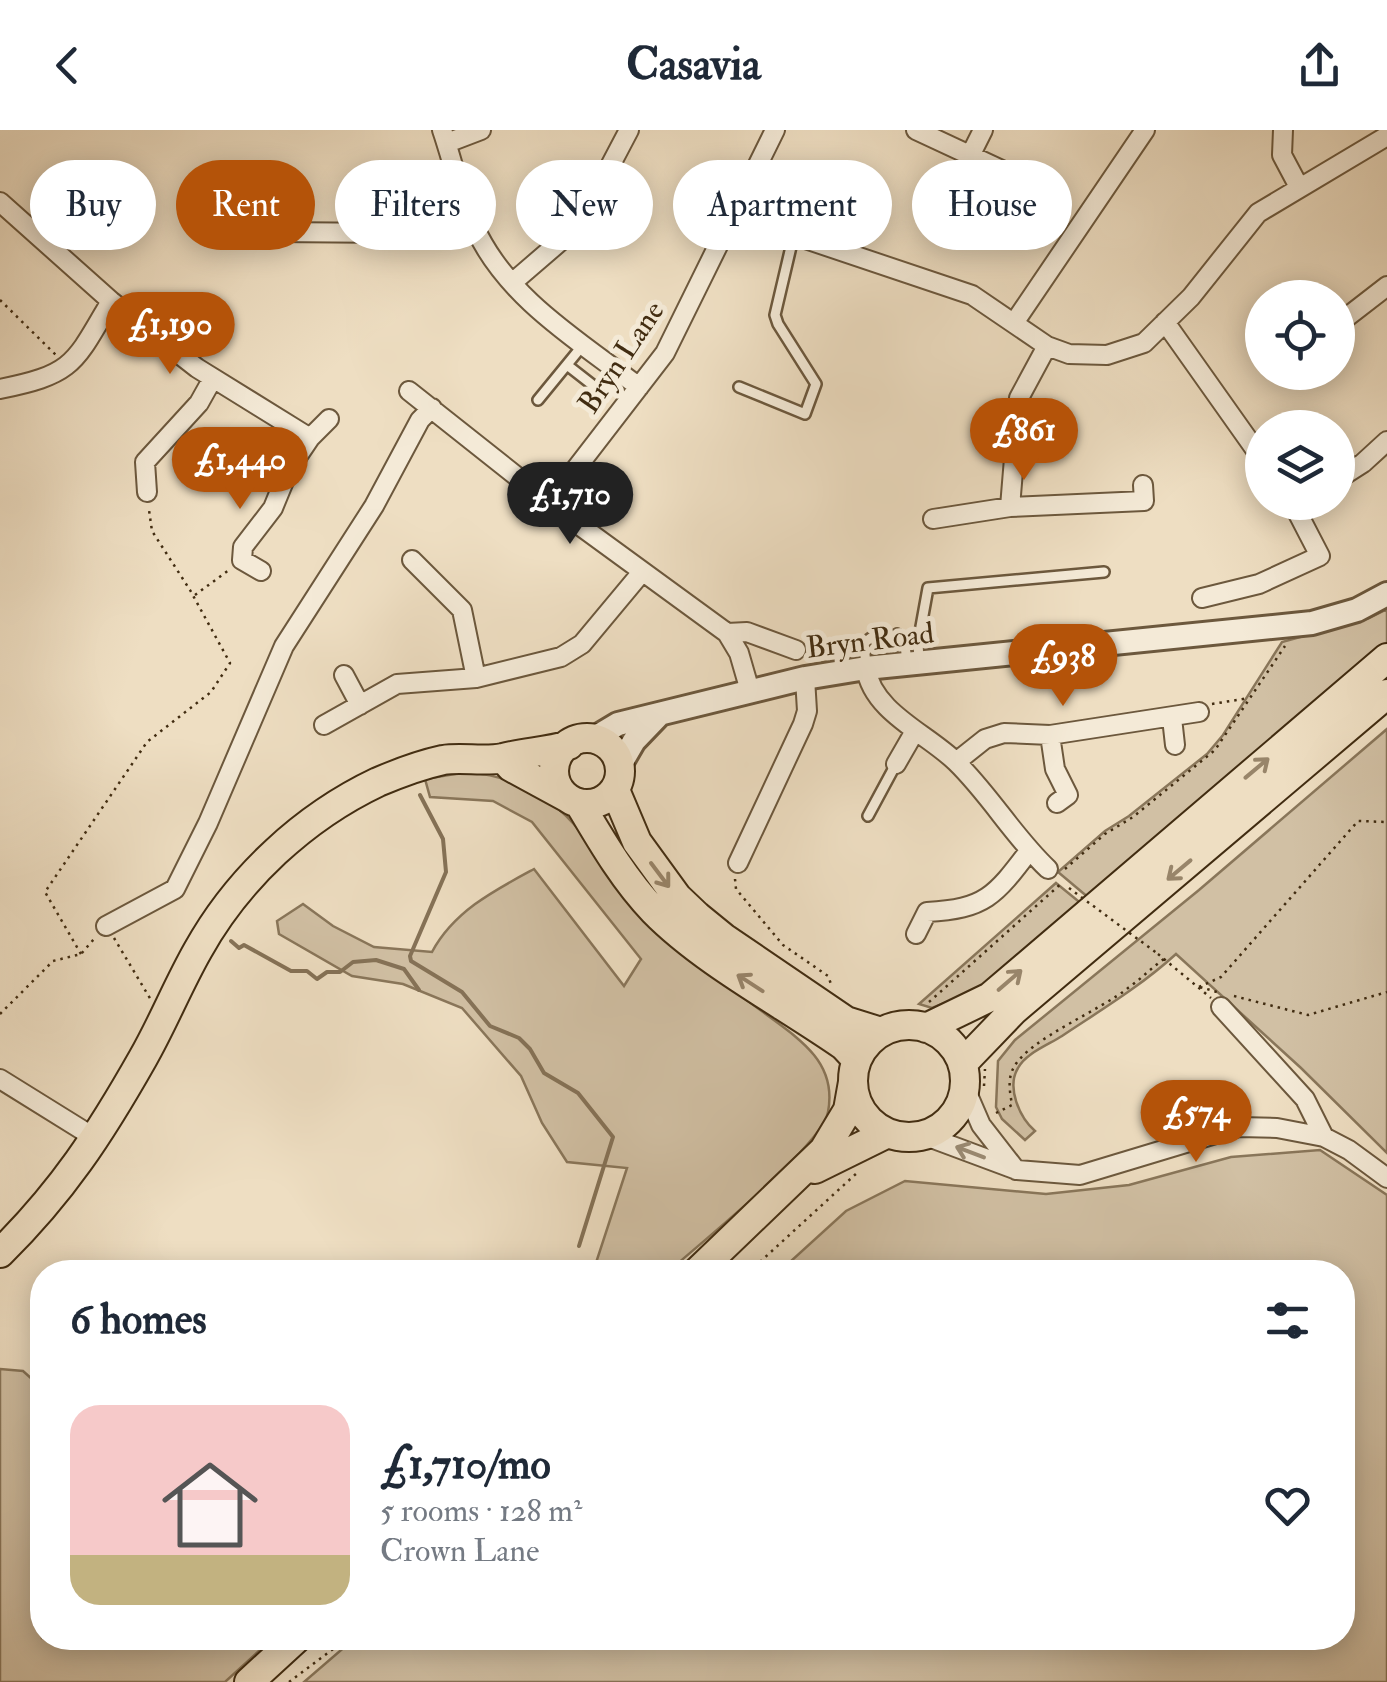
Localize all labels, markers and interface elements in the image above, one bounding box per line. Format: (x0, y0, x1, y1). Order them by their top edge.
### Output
text: Casavia (626, 37, 761, 93)
icon: back (40, 38, 95, 93)
icon: share (1292, 38, 1347, 93)
chip: Buy (30, 160, 156, 250)
chip: Rent (176, 160, 315, 250)
chip: Filters (335, 160, 496, 250)
chip: New (516, 160, 653, 250)
chip: Apartment (673, 160, 892, 250)
chip: House (912, 160, 1072, 250)
map controls (1245, 280, 1355, 520)
button: locate (1245, 280, 1355, 390)
pin: £1,190 (89, 292, 251, 377)
street label: Bryn Lane (570, 294, 672, 421)
text: £1,190 (128, 304, 212, 344)
pin: £861 (965, 398, 1083, 483)
text: £861 (992, 410, 1056, 450)
button: layers (1245, 410, 1355, 520)
pin: £1,440 (159, 427, 321, 512)
text: £1,440 (194, 439, 286, 479)
pin: £1,710 (489, 462, 651, 547)
text: £1,710 (529, 474, 611, 514)
street label: Bryn Road (804, 614, 936, 667)
pin: £938 (1004, 624, 1122, 709)
text: £938 (1030, 636, 1096, 676)
one-way arrow (1244, 757, 1269, 780)
one-way arrow (1167, 858, 1192, 881)
one-way arrow (650, 861, 671, 888)
one-way arrow (997, 969, 1023, 991)
one-way arrow (737, 972, 765, 993)
pin: £574 (1137, 1080, 1255, 1165)
text: £574 (1163, 1092, 1229, 1132)
one-way arrow (956, 1142, 987, 1160)
icon: filters (1260, 1293, 1315, 1348)
text: 6 homes (70, 1294, 207, 1346)
text: £1,710/mo (380, 1439, 551, 1491)
icon: home (150, 1445, 270, 1565)
icon: heart (1260, 1478, 1315, 1533)
text: 5 rooms · 128 m² (380, 1491, 582, 1531)
text: Crown Lane (380, 1531, 539, 1571)

